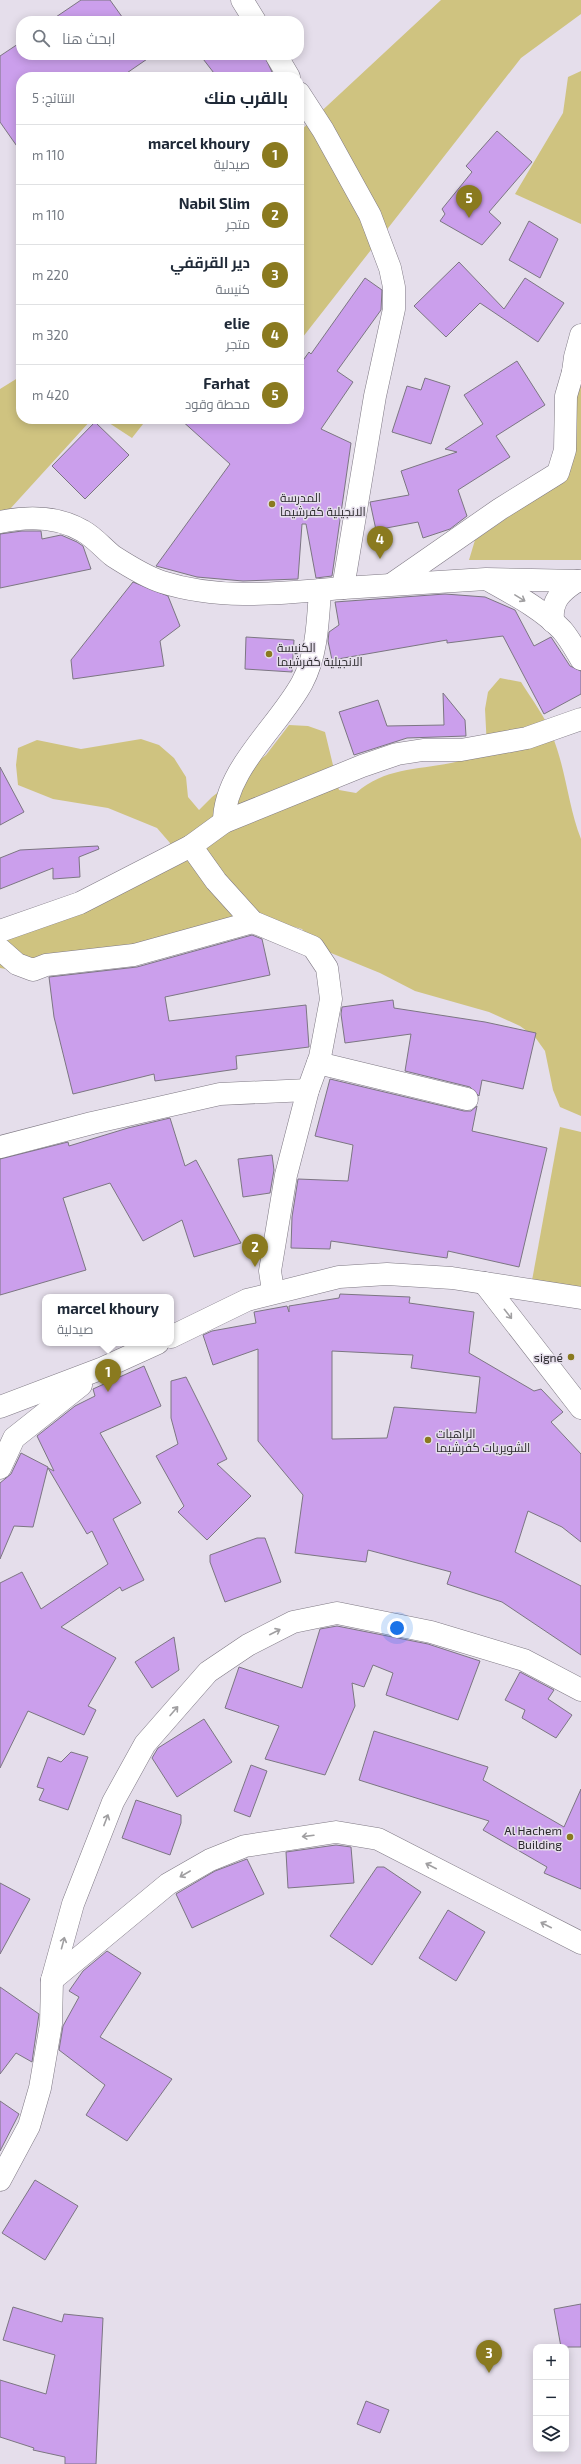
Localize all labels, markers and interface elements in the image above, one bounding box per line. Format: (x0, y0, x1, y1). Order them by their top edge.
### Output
search box (16, 16, 304, 60)
icon: search (30, 27, 52, 49)
text: ابحث هنا (62, 29, 115, 47)
text: بالقرب منك (204, 87, 288, 107)
text: النتائج: 5 (32, 90, 75, 106)
text: marcel khoury (148, 134, 250, 152)
text: 110 m (32, 147, 64, 163)
text: 1 (272, 147, 278, 163)
text: صيدلية (214, 156, 250, 172)
pin: 5 (456, 185, 482, 218)
text: Nabil Slim (179, 194, 250, 212)
text: 110 m (32, 207, 64, 223)
text: 2 (271, 207, 279, 223)
text: متجر (226, 216, 250, 232)
text: دير القرقفي (170, 253, 250, 271)
text: 220 m (32, 267, 69, 283)
text: 3 (271, 267, 279, 283)
text: كنيسة (216, 281, 250, 297)
text: elie (224, 314, 250, 332)
text: 320 m (32, 327, 69, 343)
text: 4 (271, 327, 279, 343)
text: متجر (226, 336, 250, 352)
text: Farhat (203, 374, 250, 392)
text: 420 m (32, 387, 69, 403)
text: 5 (271, 387, 279, 403)
text: محطة وقود (185, 396, 250, 412)
place label: المدرسة الانجيلية كفرشيما (280, 490, 366, 519)
marker: المدرسة الانجيلية كفرشيما (267, 499, 277, 509)
pin: 4 (367, 526, 393, 559)
one-way arrow (514, 594, 526, 602)
place label: الكنيسة الانجيلية كفرشيما (277, 640, 363, 669)
marker: الكنيسة الانجيلية كفرشيما (264, 649, 274, 659)
pin: 2 (242, 1234, 268, 1267)
popup (42, 1294, 174, 1346)
text: marcel khoury (57, 1299, 159, 1317)
one-way arrow (503, 1308, 512, 1319)
text: صيدلية (57, 1321, 93, 1337)
place label: signé (534, 1350, 563, 1364)
marker: signé (566, 1352, 576, 1362)
pin: 1 (95, 1359, 121, 1392)
place label: الراهبات الشويريات كفرشيما (436, 1426, 530, 1455)
marker: الراهبات الشويريات كفرشيما (423, 1435, 433, 1445)
your location (387, 1618, 407, 1638)
one-way arrow (269, 1627, 281, 1635)
one-way arrow (169, 1705, 178, 1716)
one-way arrow (103, 1815, 111, 1827)
place label: Al Hachem Building (504, 1823, 562, 1851)
one-way arrow (302, 1832, 315, 1839)
marker: Al Hachem Building (565, 1832, 575, 1842)
one-way arrow (425, 1861, 437, 1869)
one-way arrow (179, 1870, 191, 1878)
one-way arrow (541, 1921, 553, 1928)
one-way arrow (60, 1937, 67, 1950)
pin: 3 (476, 2340, 502, 2373)
map controls (533, 2344, 569, 2452)
button: + (533, 2344, 569, 2380)
button: − (533, 2380, 569, 2416)
button: layers (533, 2416, 569, 2452)

